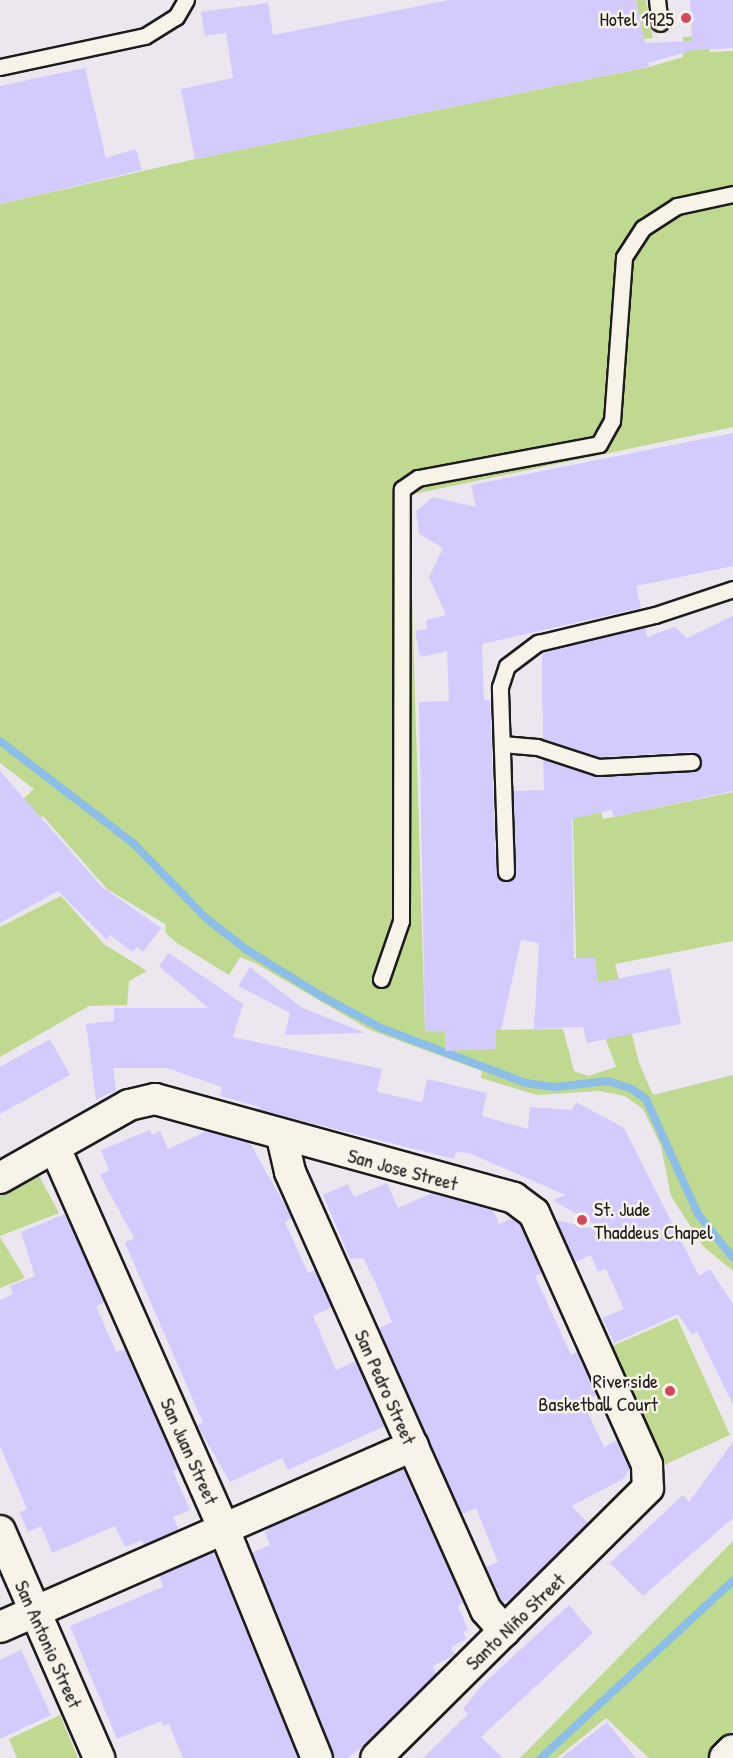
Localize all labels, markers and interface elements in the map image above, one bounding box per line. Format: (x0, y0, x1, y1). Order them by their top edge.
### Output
place label: Hotel 1925 (599, 6, 674, 30)
marker: Hotel 1925 (679, 11, 693, 25)
street label: San Jose Street (345, 1143, 461, 1195)
place label: St. Jude Thaddeus Chapel (594, 1196, 712, 1243)
marker: St. Jude Thaddeus Chapel (575, 1213, 589, 1227)
street label: San Pedro Street (350, 1326, 422, 1448)
place label: Riverside Basketball Court (538, 1368, 658, 1415)
marker: Riverside Basketball Court (663, 1384, 677, 1398)
street label: San Juan Street (156, 1394, 224, 1508)
street label: Santo Niño Street (460, 1568, 570, 1674)
street label: San Antonio Street (10, 1576, 88, 1712)

